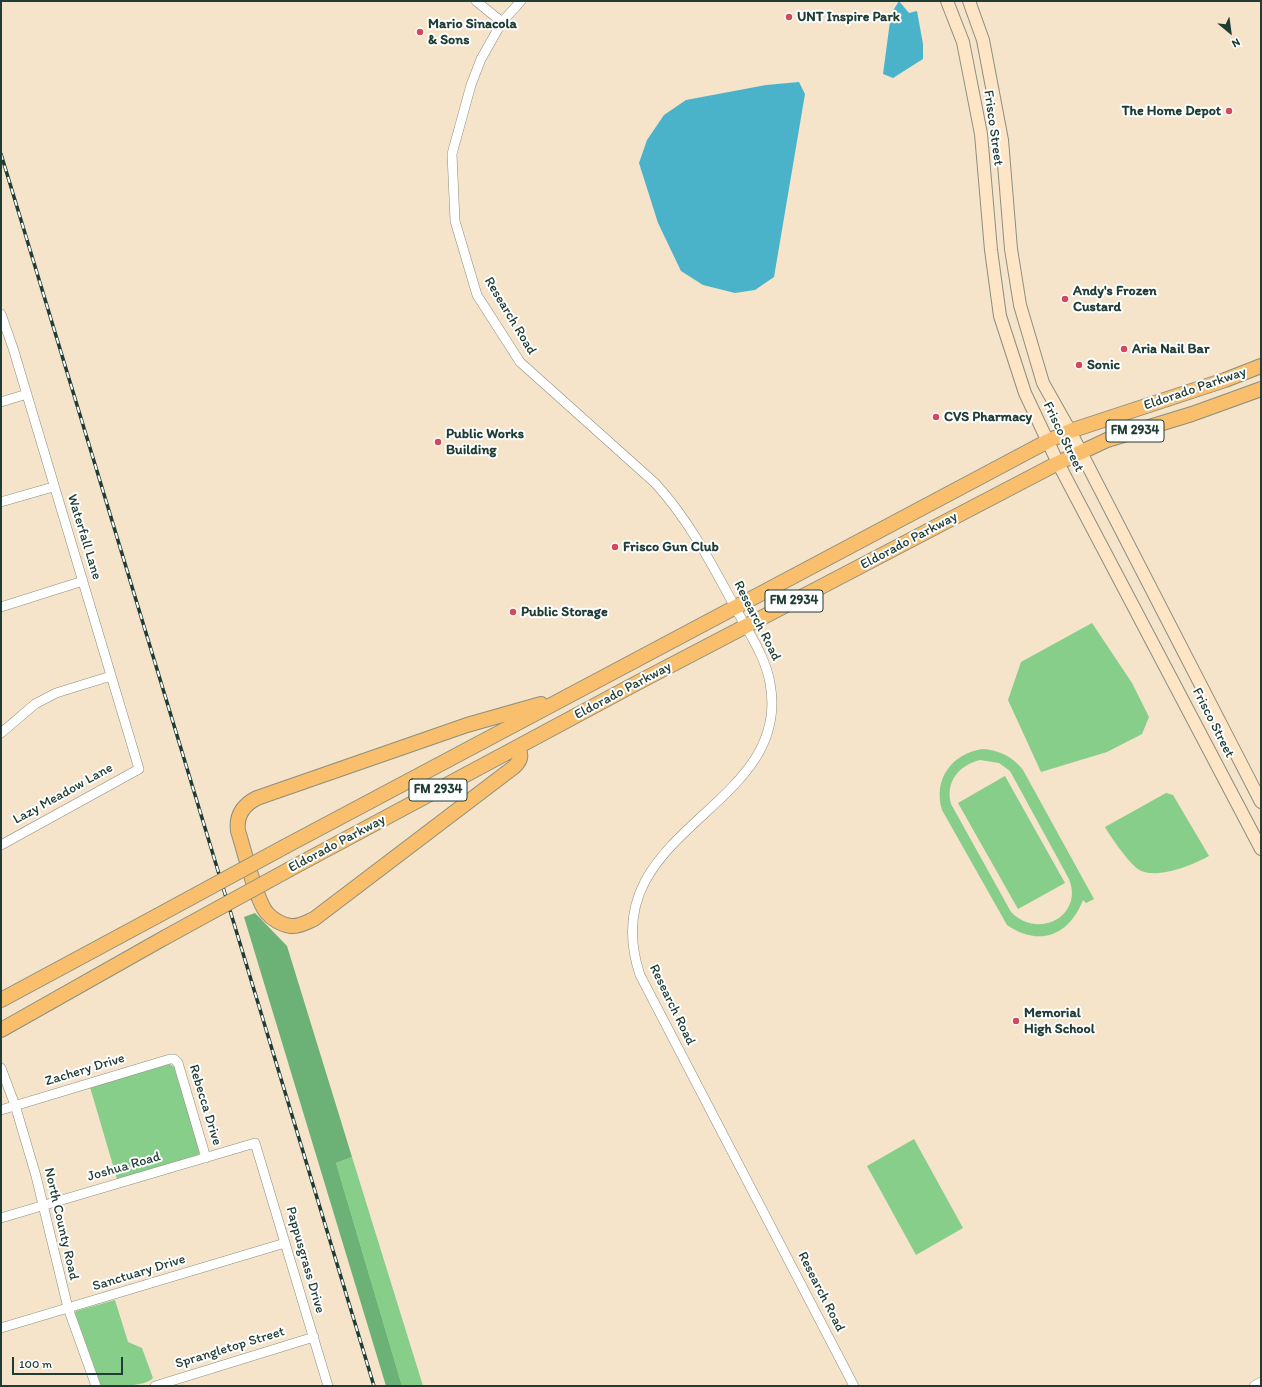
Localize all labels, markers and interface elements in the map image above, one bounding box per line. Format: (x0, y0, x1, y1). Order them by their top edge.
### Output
place label: UNT Inspire Park (797, 9, 900, 25)
marker: UNT Inspire Park (784, 12, 794, 22)
north arrow (1210, 12, 1250, 52)
place label: Mario Sinacola & Sons (428, 16, 517, 48)
marker: Mario Sinacola & Sons (415, 27, 425, 37)
text: N (1230, 35, 1242, 50)
street label: Frisco Street (979, 89, 1007, 167)
place label: The Home Depot (1122, 103, 1221, 119)
marker: The Home Depot (1224, 106, 1234, 116)
street label: Research Road (480, 274, 540, 358)
place label: Andy's Frozen Custard (1073, 283, 1157, 316)
marker: Andy's Frozen Custard (1060, 294, 1070, 304)
place label: Aria Nail Bar (1132, 341, 1209, 357)
marker: Aria Nail Bar (1119, 344, 1129, 354)
place label: Sonic (1087, 357, 1120, 373)
marker: Sonic (1074, 360, 1084, 370)
street label: Eldorado Parkway (1142, 364, 1248, 414)
street label: Frisco Street (1039, 399, 1087, 475)
place label: CVS Pharmacy (944, 409, 1032, 425)
marker: CVS Pharmacy (931, 412, 941, 422)
road number: FM 2934 (1106, 420, 1164, 442)
place label: Public Works Building (446, 426, 524, 458)
marker: Public Works Building (433, 437, 443, 447)
street label: Waterfall Lane (63, 492, 105, 582)
street label: Eldorado Parkway (858, 508, 960, 574)
place label: Frisco Gun Club (623, 539, 719, 555)
marker: Frisco Gun Club (610, 542, 620, 552)
street label: Research Road (730, 578, 784, 664)
road number: FM 2934 (765, 590, 823, 612)
place label: Public Storage (521, 604, 608, 620)
marker: Public Storage (508, 607, 518, 617)
street label: Eldorado Parkway (572, 658, 674, 724)
street label: Frisco Street (1188, 685, 1238, 761)
street label: Lazy Meadow Lane (10, 760, 116, 828)
road number: FM 2934 (409, 779, 467, 801)
street label: Eldorado Parkway (286, 811, 388, 877)
street label: Research Road (645, 962, 699, 1048)
place label: Memorial High School (1024, 1005, 1095, 1038)
marker: Memorial High School (1011, 1016, 1021, 1026)
street label: Zachery Drive (43, 1050, 127, 1090)
street label: Rebecca Drive (185, 1062, 225, 1148)
street label: Joshua Road (85, 1149, 163, 1185)
street label: North County Road (40, 1166, 82, 1282)
street label: Pappusgrass Drive (282, 1205, 328, 1315)
street label: Research Road (794, 1249, 848, 1335)
street label: Sanctuary Drive (90, 1251, 188, 1295)
street label: Sprangletop Street (173, 1323, 287, 1373)
scale bar (14, 1349, 125, 1375)
text: 100 m (19, 1357, 52, 1371)

